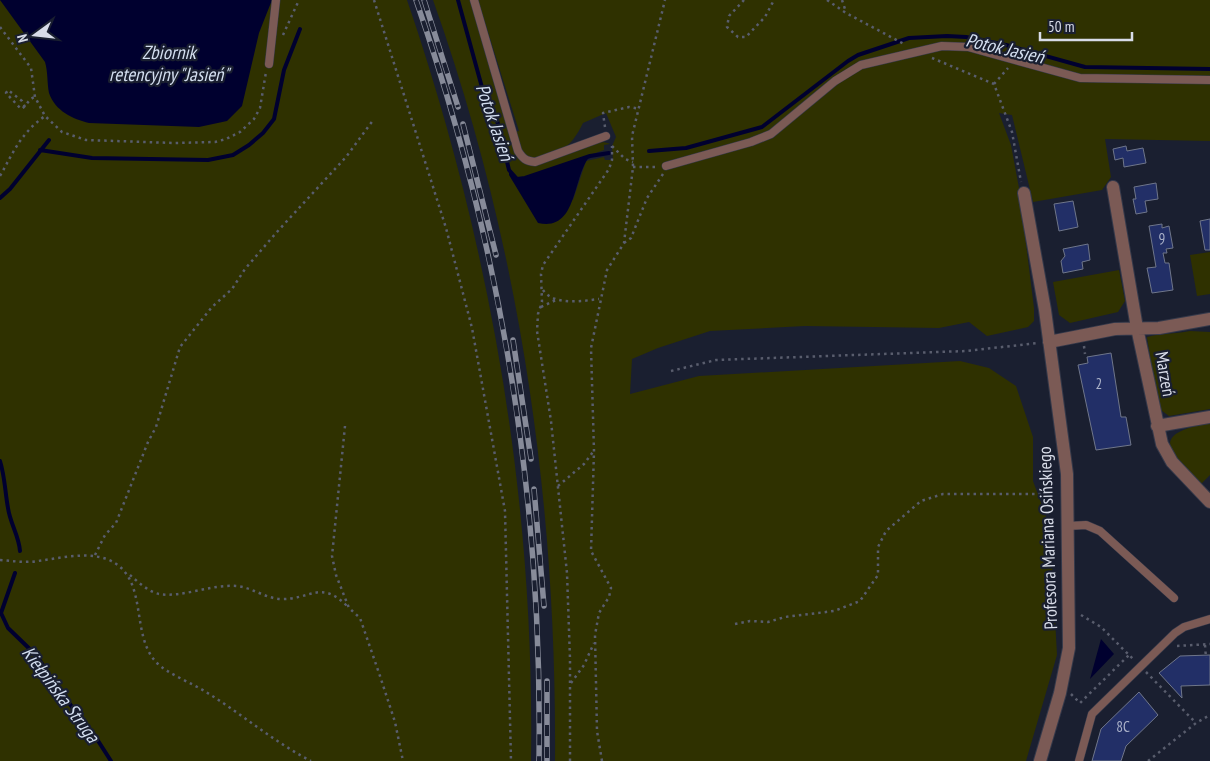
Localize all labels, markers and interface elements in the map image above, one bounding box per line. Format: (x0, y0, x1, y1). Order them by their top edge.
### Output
north arrow (10, 10, 60, 60)
scale bar (1040, 10, 1132, 42)
text: 50 m (1048, 17, 1074, 36)
water label: Potok Jasień (964, 27, 1048, 69)
text: N (13, 32, 32, 44)
water label: Zbiornik retencyjny "Jasień" (109, 40, 231, 86)
water label: Potok Jasień (471, 81, 520, 165)
house number: 9 (1159, 229, 1165, 248)
street label: Marzeń (1150, 350, 1181, 398)
house number: 2 (1096, 374, 1102, 393)
street label: Profesora Mariana Osińskiego (1033, 446, 1062, 630)
water label: Kiełpińska Struga (17, 641, 106, 748)
house number: 8C (1116, 717, 1130, 736)

